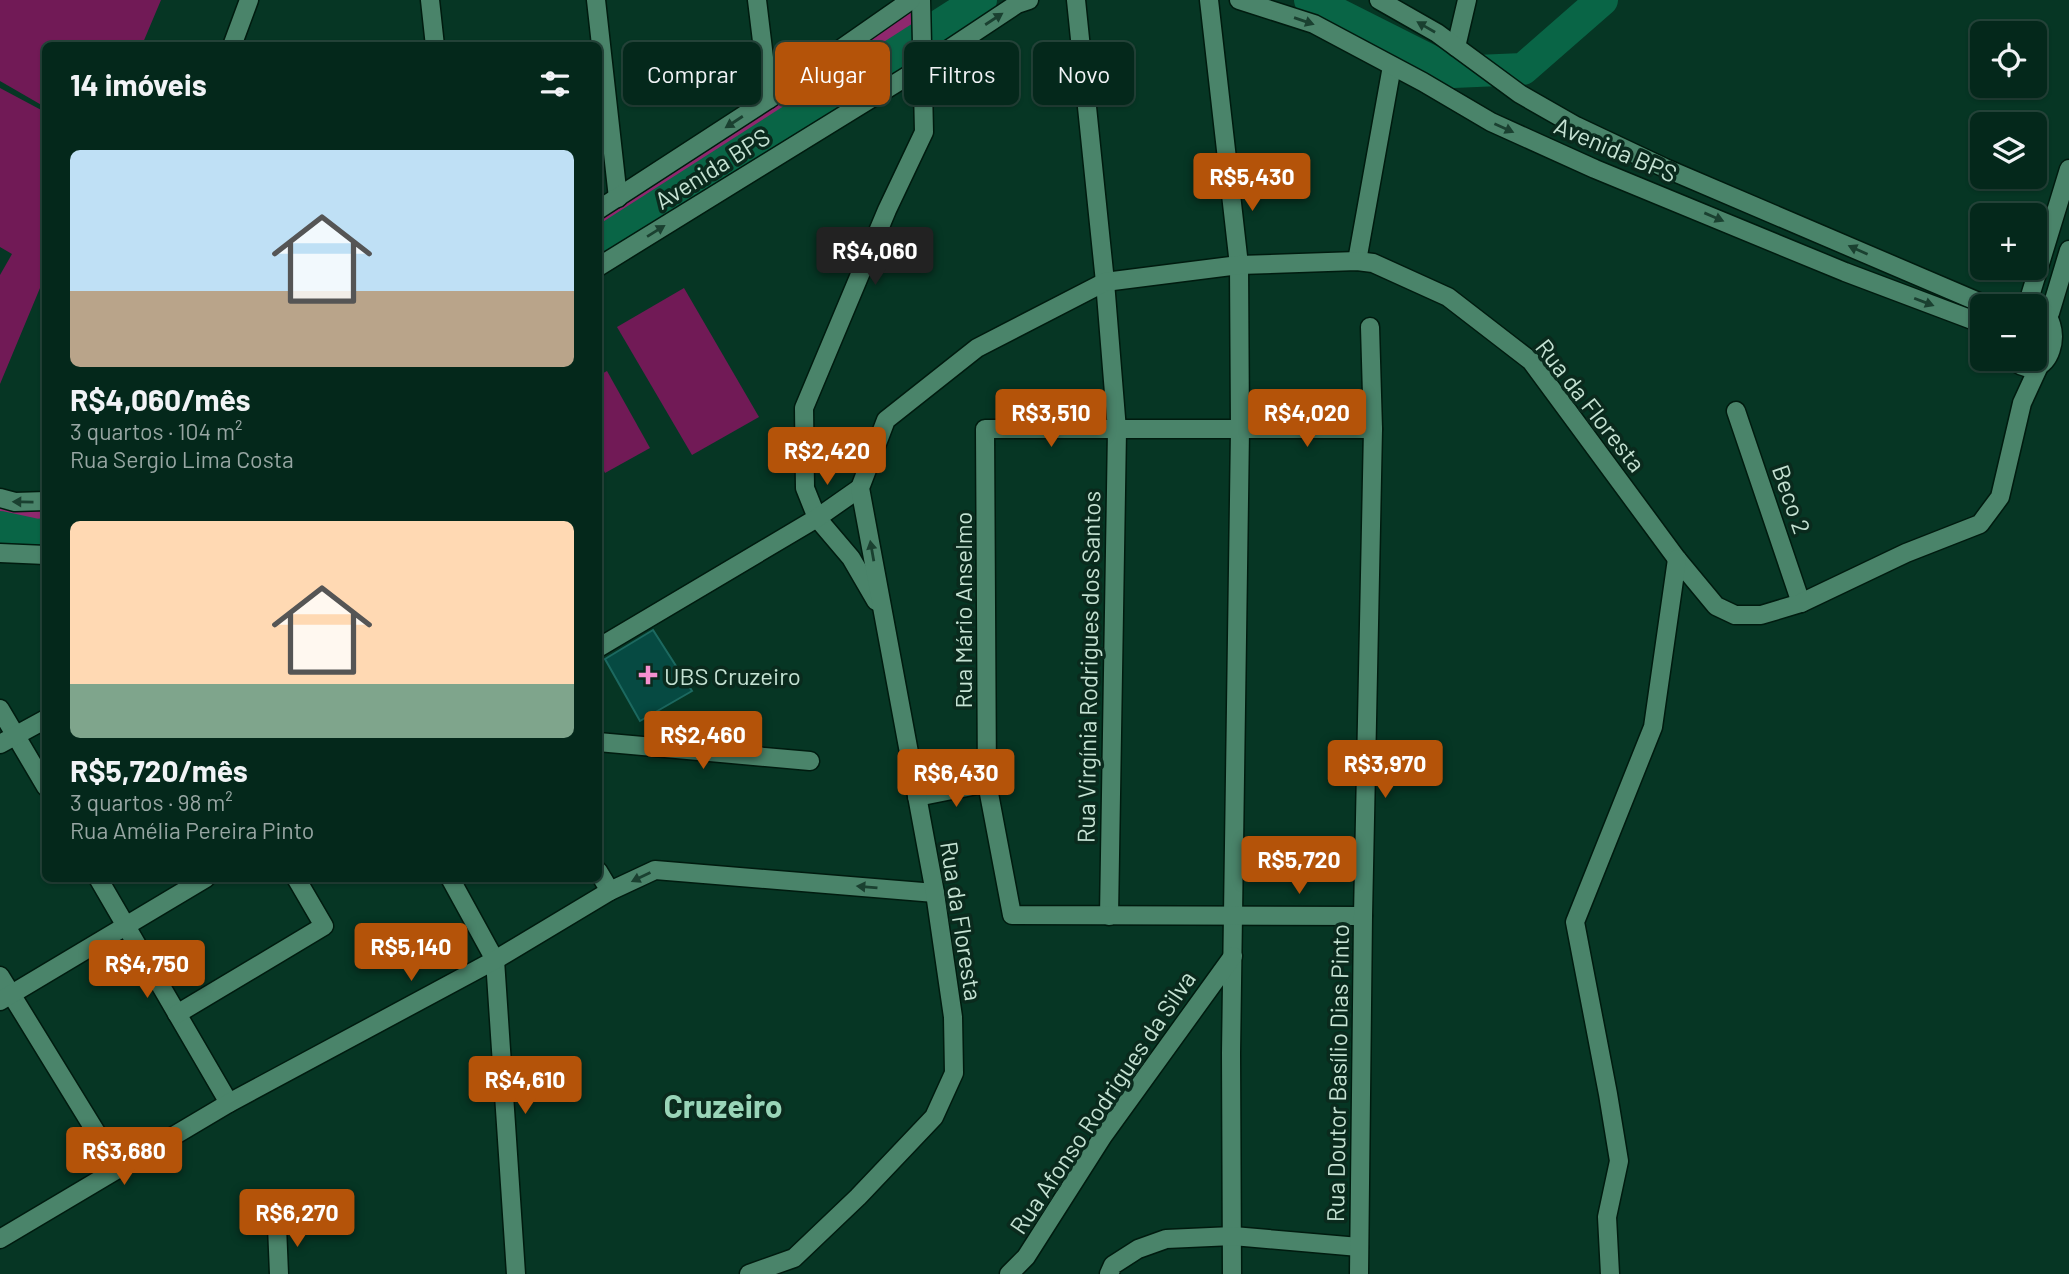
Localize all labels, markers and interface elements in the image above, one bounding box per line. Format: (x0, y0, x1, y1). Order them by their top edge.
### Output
one-way arrow (985, 13, 1004, 26)
one-way arrow (1293, 16, 1314, 27)
one-way arrow (1416, 21, 1435, 33)
map controls (1970, 21, 2047, 371)
button: locate (1970, 21, 2047, 98)
chip: Comprar (623, 42, 761, 105)
chip: Alugar (775, 42, 890, 105)
chip: Filtros (904, 42, 1019, 105)
chip: Novo (1033, 42, 1134, 105)
icon: filters (536, 65, 574, 103)
text: 14 imóveis (70, 66, 207, 102)
street label: Avenida BPS (1550, 110, 1682, 188)
button: layers (1970, 112, 2047, 189)
one-way arrow (725, 115, 743, 129)
street label: Avenida BPS (649, 121, 775, 215)
one-way arrow (1494, 123, 1515, 134)
pin: R$5,430 (1187, 154, 1317, 213)
text: R$5,430 (1209, 162, 1295, 190)
icon: home (259, 196, 385, 322)
button: + (1970, 203, 2047, 280)
one-way arrow (1703, 212, 1724, 223)
one-way arrow (647, 225, 666, 238)
pin: R$4,060 (810, 228, 940, 287)
text: R$4,060 (832, 236, 918, 264)
one-way arrow (1847, 245, 1868, 256)
button: − (1970, 294, 2047, 371)
one-way arrow (1914, 297, 1935, 308)
street label: Rua da Floresta (1530, 333, 1652, 477)
text: R$4,060/mês (70, 381, 251, 417)
pin: R$3,510 (986, 390, 1116, 449)
pin: R$4,020 (1242, 390, 1372, 449)
text: R$3,510 (1011, 398, 1091, 426)
text: R$4,020 (1264, 398, 1350, 426)
text: 3 quartos · 104 m² (70, 417, 242, 445)
pin: R$2,420 (762, 428, 892, 487)
text: R$2,420 (784, 436, 870, 464)
text: Rua Sergio Lima Costa (70, 445, 294, 473)
street label: Beco 2 (1767, 461, 1817, 537)
street label: Rua Virgínia Rodrigues dos Santos (1070, 491, 1106, 843)
one-way arrow (11, 496, 33, 507)
street label: Rua Mário Anselmo (948, 512, 977, 708)
one-way arrow (866, 540, 877, 562)
icon: home (259, 567, 385, 693)
place label: UBS Cruzeiro (664, 661, 801, 690)
marker: UBS Cruzeiro (638, 665, 658, 685)
pin: R$2,460 (638, 712, 768, 771)
text: R$2,460 (660, 720, 746, 748)
pin: R$3,970 (1320, 740, 1450, 800)
text: R$3,970 (1344, 749, 1426, 777)
pin: R$6,430 (891, 750, 1021, 809)
text: R$5,720/mês (70, 752, 248, 788)
text: R$6,430 (913, 758, 999, 786)
text: 3 quartos · 98 m² (70, 788, 233, 816)
text: Rua Amélia Pereira Pinto (70, 816, 314, 844)
pin: R$5,720 (1234, 836, 1364, 896)
street label: Rua da Floresta (935, 839, 989, 1003)
text: R$5,720 (1257, 845, 1341, 873)
one-way arrow (631, 871, 651, 882)
one-way arrow (855, 881, 877, 892)
pin: R$5,140 (346, 923, 476, 983)
street label: Rua Doutor Basílio Dias Pinto (1320, 924, 1354, 1222)
text: R$5,140 (371, 932, 451, 960)
pin: R$4,750 (82, 940, 212, 1000)
text: R$4,750 (105, 949, 189, 977)
street label: Rua Afonso Rodrigues da Silva (1003, 965, 1201, 1239)
pin: R$4,610 (460, 1056, 590, 1116)
text: R$4,610 (485, 1065, 565, 1093)
district label: Cruzeiro (663, 1086, 783, 1124)
pin: R$3,680 (59, 1128, 189, 1187)
text: R$3,680 (82, 1136, 166, 1164)
pin: R$6,270 (232, 1190, 362, 1249)
text: R$6,270 (255, 1198, 339, 1226)

